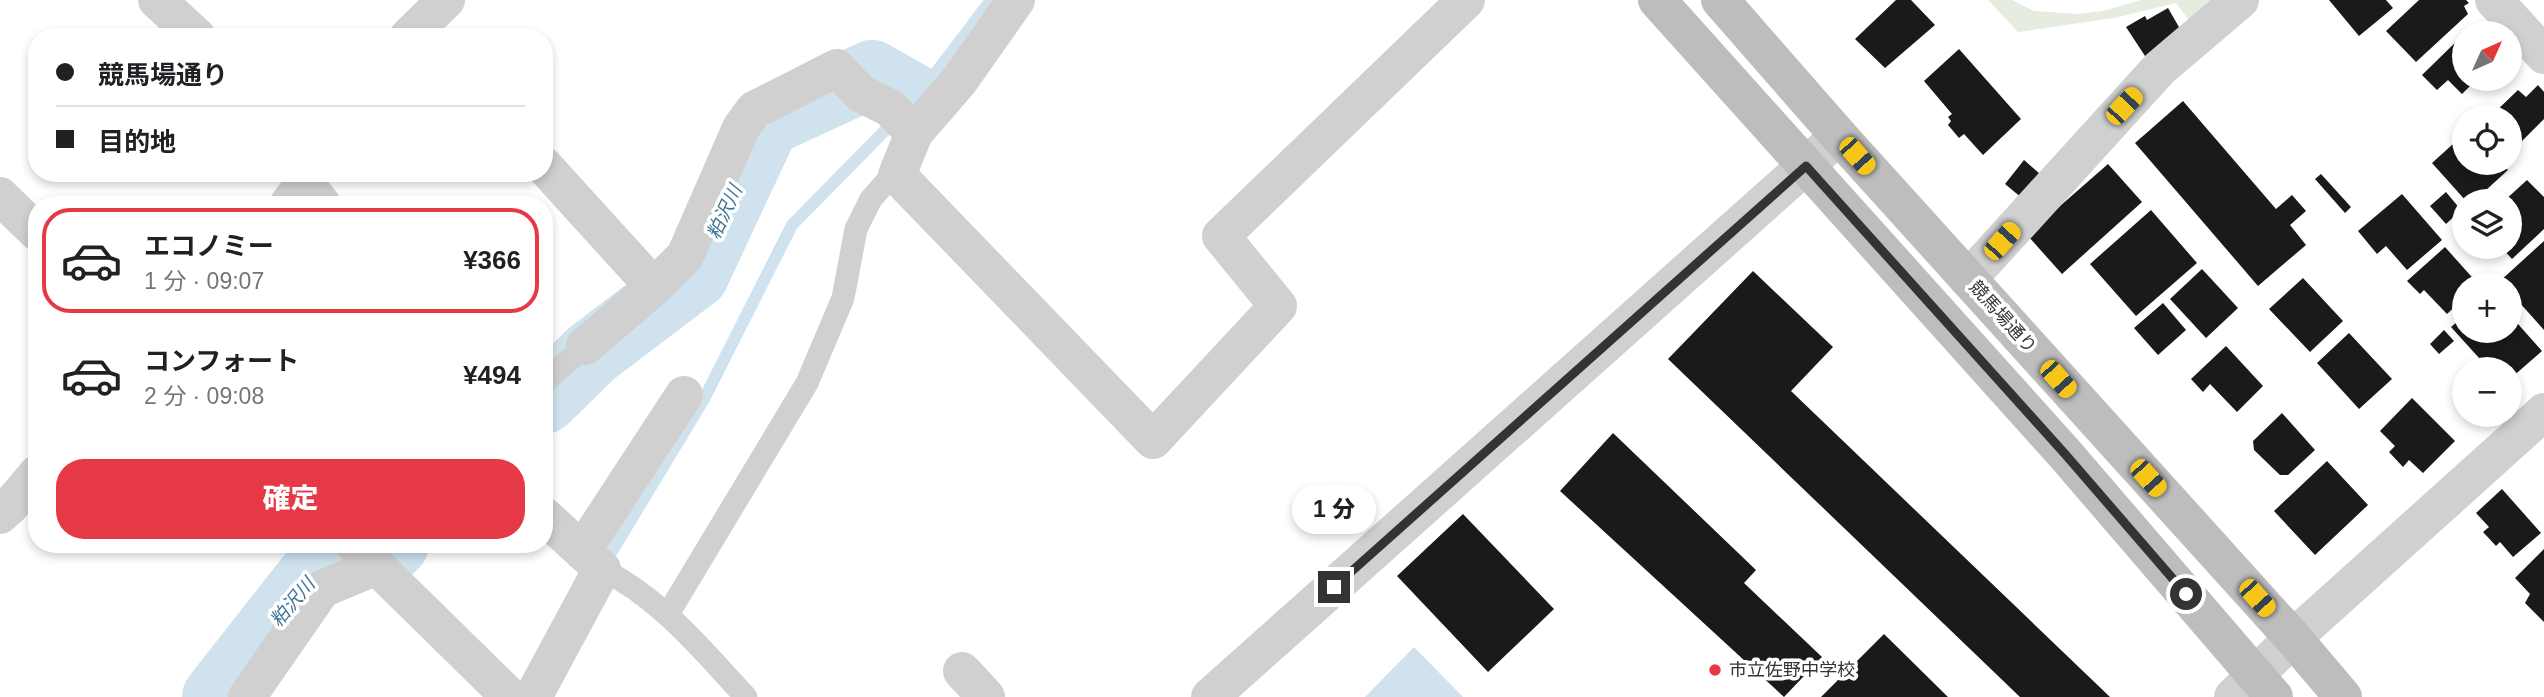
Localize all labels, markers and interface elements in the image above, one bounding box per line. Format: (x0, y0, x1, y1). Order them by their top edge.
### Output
north arrow (2452, 21, 2522, 91)
map controls (2452, 21, 2522, 427)
text: 競馬場通り (98, 60, 228, 90)
car (2102, 83, 2147, 129)
button: locate (2452, 105, 2522, 175)
text: 目的地 (98, 127, 176, 157)
car (1836, 133, 1879, 179)
water label: 粕沢川 (703, 180, 747, 242)
button: layers (2452, 189, 2522, 259)
car (1981, 218, 2024, 264)
icon: car (60, 229, 123, 292)
text: エコノミー (144, 231, 274, 261)
text: ¥366 (463, 245, 521, 275)
text: 1 分 · 09:07 (144, 268, 264, 294)
button: + (2452, 273, 2522, 343)
street label: 競馬場通り (1965, 277, 2041, 357)
icon: car (60, 344, 123, 407)
text: コンフォート (144, 346, 299, 376)
car (2037, 356, 2080, 402)
button: − (2452, 357, 2522, 427)
text: ¥494 (463, 360, 521, 390)
text: 2 分 · 09:08 (144, 383, 264, 409)
car (2127, 455, 2170, 501)
button: 確定 (56, 459, 525, 539)
callout: 1 分 (1292, 486, 1376, 534)
text: 1 分 (1313, 496, 1355, 522)
route end (1318, 571, 1350, 603)
water label: 粕沢川 (266, 572, 320, 631)
car (2236, 575, 2279, 621)
route start (2170, 578, 2202, 610)
place label: 市立佐野中学校 (1729, 660, 1855, 680)
marker: 市立佐野中学校 (1707, 662, 1723, 678)

